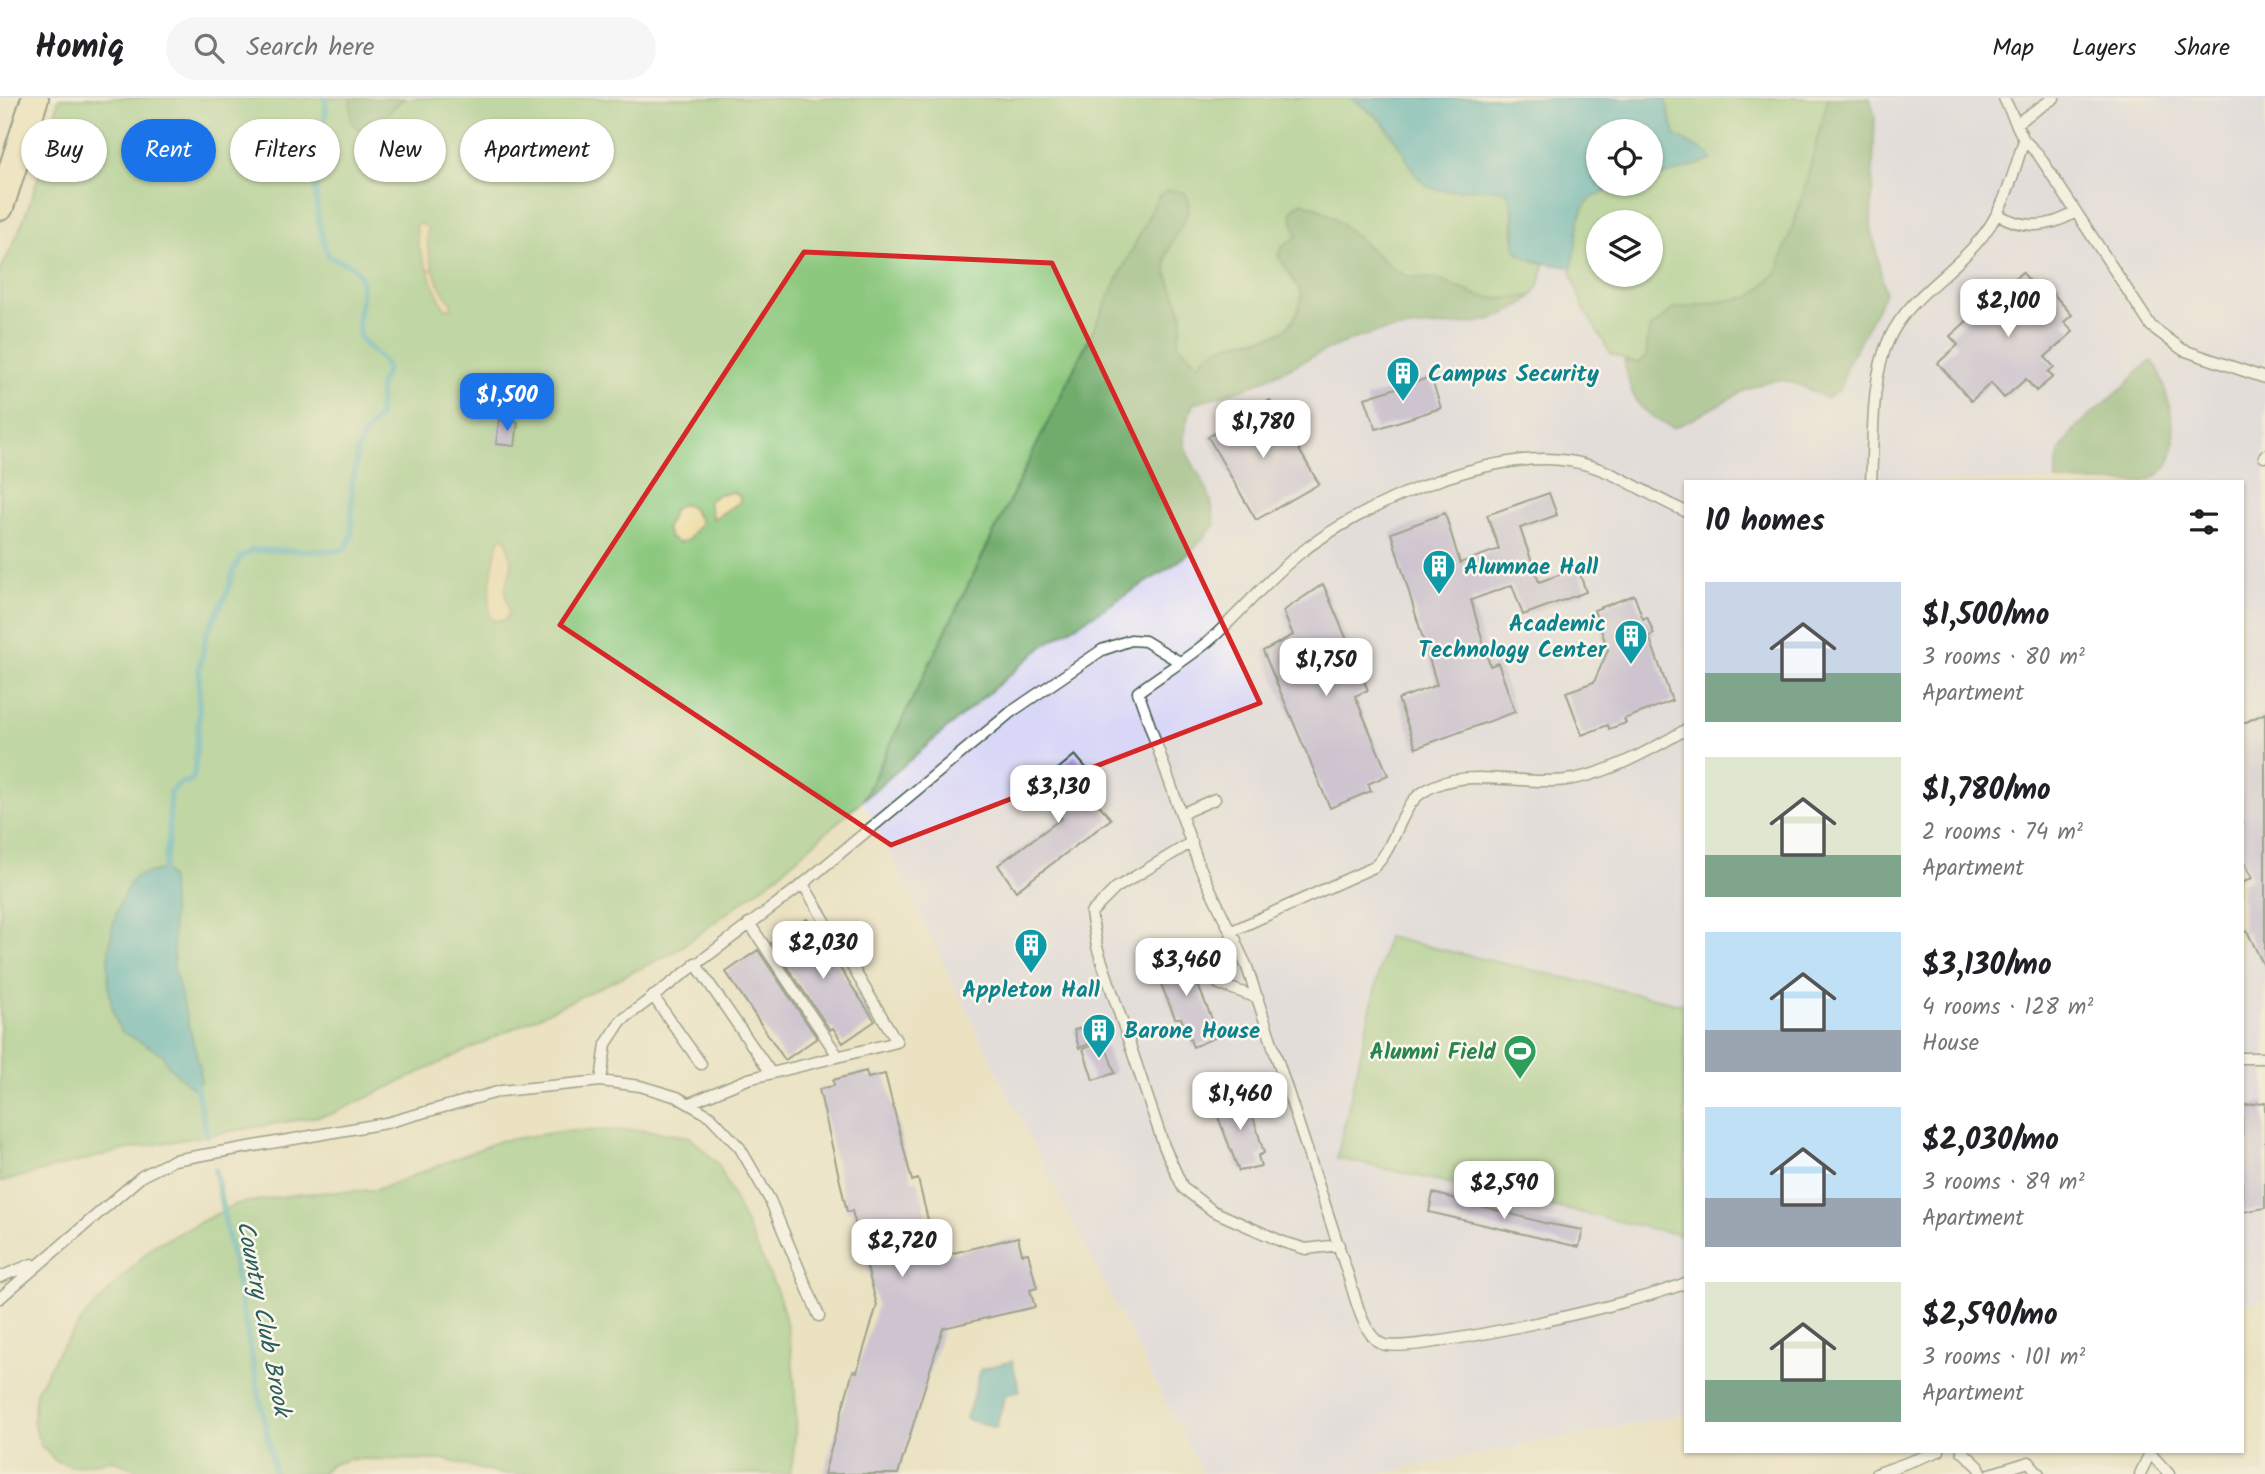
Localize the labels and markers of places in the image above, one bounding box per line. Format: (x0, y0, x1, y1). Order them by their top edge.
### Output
pin: $2,100 (1951, 280, 2065, 339)
building icon: Campus Security (1384, 354, 1422, 403)
place label: Campus Security (1428, 357, 1599, 393)
pin: $1,500 (450, 374, 564, 433)
pin: $1,780 (1206, 400, 1320, 460)
building icon: Alumnae Hall (1420, 547, 1458, 596)
place label: Alumnae Hall (1464, 550, 1599, 586)
place label: Academic Technology Center (1418, 607, 1608, 669)
building icon: Academic Technology Center (1612, 617, 1650, 666)
pin: $1,750 (1269, 638, 1383, 698)
pin: $3,130 (1001, 766, 1115, 825)
pin: $2,030 (766, 922, 880, 981)
building icon: Appleton Hall (1012, 926, 1050, 975)
pin: $3,460 (1129, 939, 1243, 998)
place label: Appleton Hall (962, 973, 1101, 1009)
building icon: Barone House (1080, 1011, 1118, 1060)
place label: Barone House (1124, 1014, 1260, 1050)
sports icon: Alumni Field (1501, 1032, 1539, 1081)
place label: Alumni Field (1370, 1035, 1497, 1071)
pin: $1,460 (1183, 1072, 1297, 1132)
pin: $2,590 (1447, 1162, 1561, 1221)
pin: $2,720 (845, 1220, 959, 1279)

